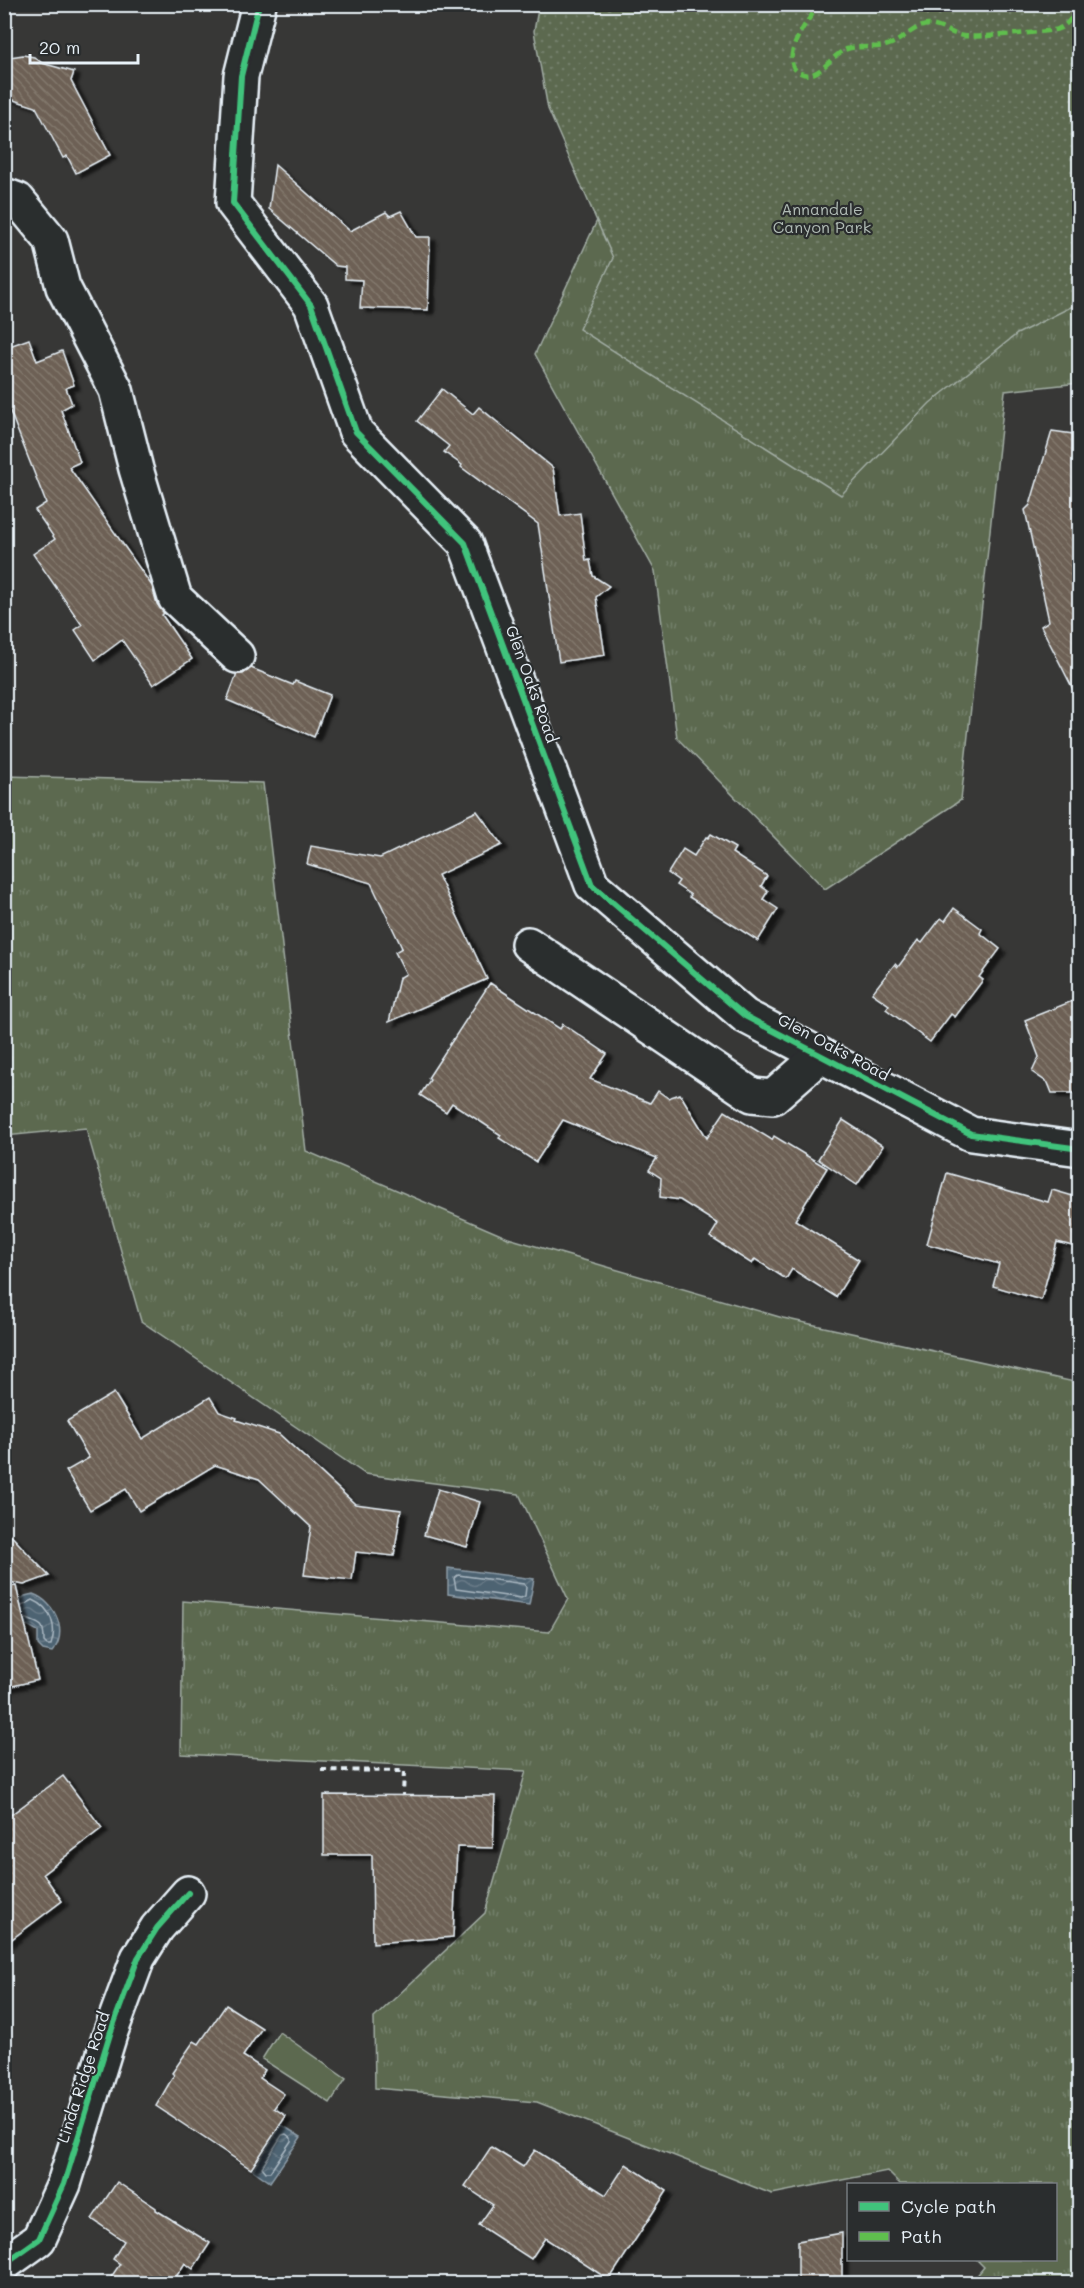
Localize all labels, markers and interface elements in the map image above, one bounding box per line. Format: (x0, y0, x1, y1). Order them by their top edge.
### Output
scale bar (30, 27, 138, 65)
text: 20 m (39, 35, 80, 59)
park label: Annandale Canyon Park (773, 198, 871, 237)
street label: Glen Oaks Road (501, 622, 563, 746)
street label: Glen Oaks Road (775, 1008, 894, 1085)
street label: Linda Ridge Road (51, 2009, 114, 2145)
legend (847, 2183, 1057, 2261)
text: Cycle path (901, 2194, 996, 2218)
text: Path (901, 2224, 941, 2248)

